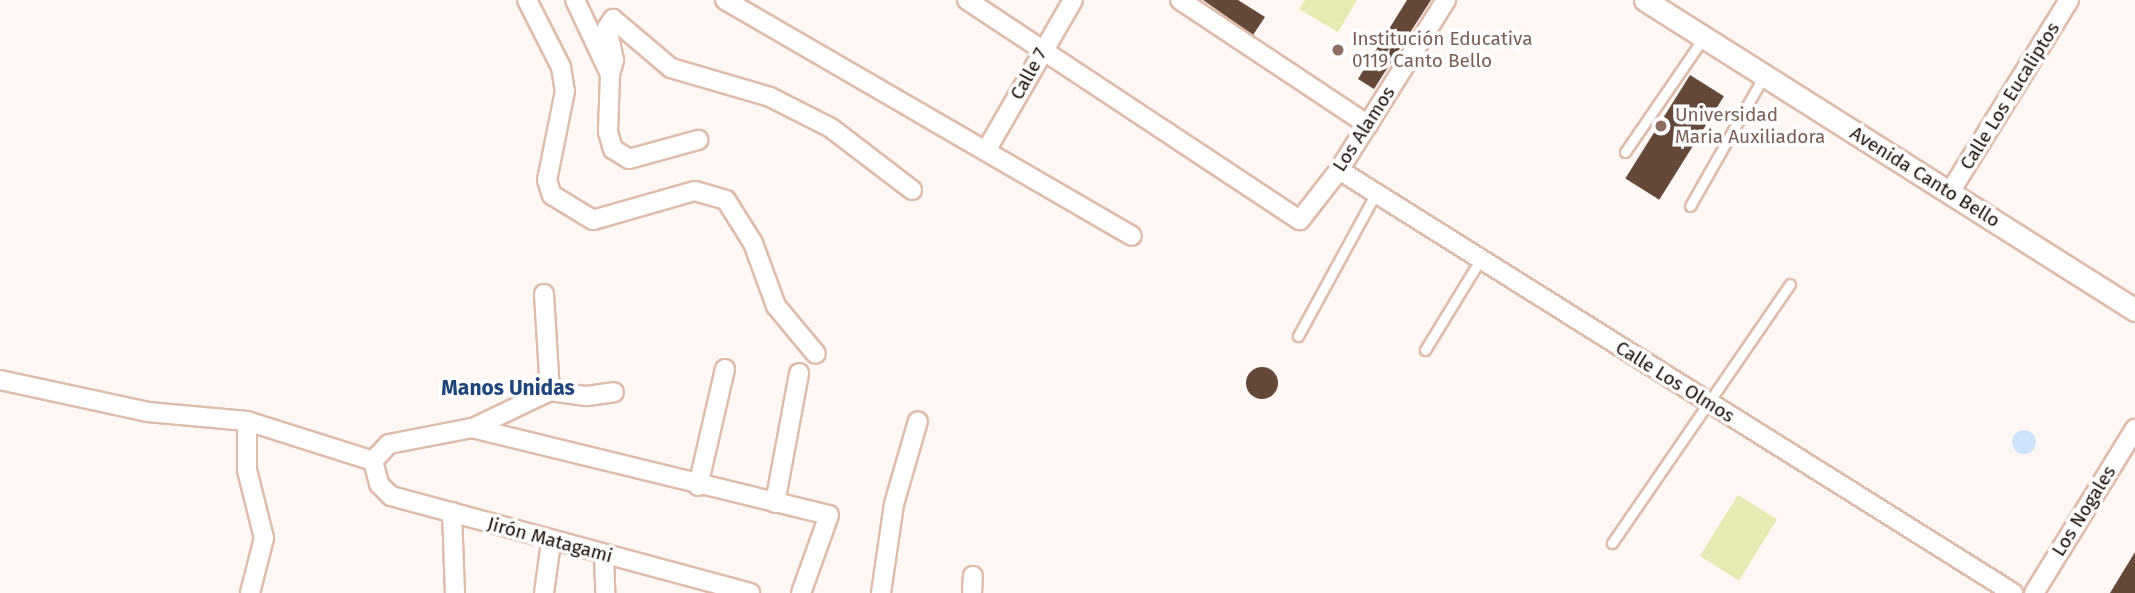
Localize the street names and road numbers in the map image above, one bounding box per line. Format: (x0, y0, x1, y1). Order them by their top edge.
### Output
street label: Calle Los Eucaliptos (1955, 18, 2065, 174)
street label: Calle 7 (1006, 44, 1052, 104)
street label: Los Alamos (1328, 82, 1400, 176)
street label: Avenida Canto Bello (1846, 122, 2004, 232)
street label: Calle Los Olmos (1611, 336, 1739, 428)
street label: Los Nogales (2047, 462, 2121, 560)
street label: Jirón Matagami (485, 512, 615, 568)

